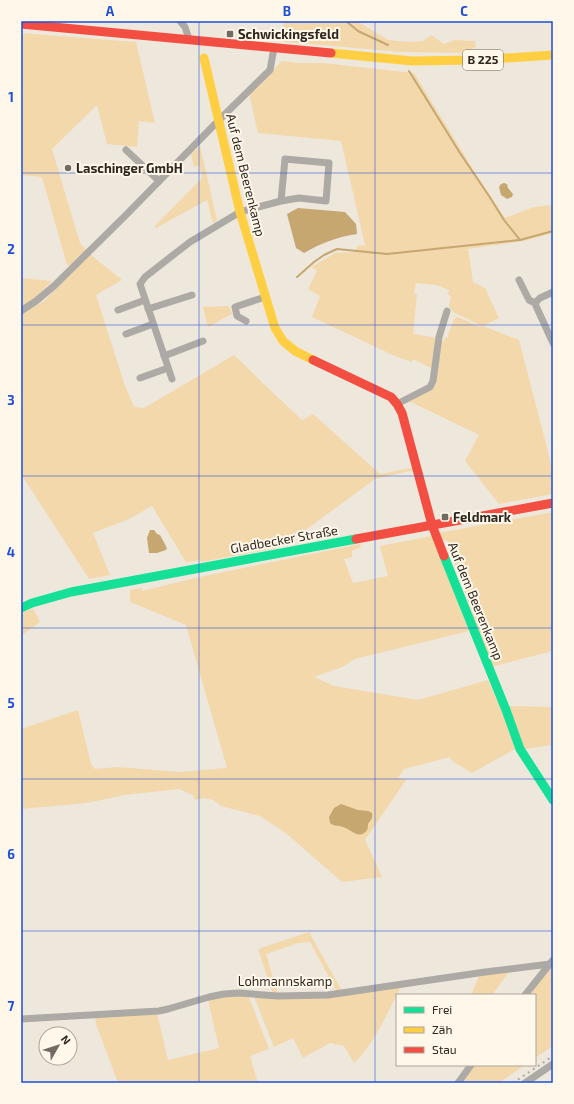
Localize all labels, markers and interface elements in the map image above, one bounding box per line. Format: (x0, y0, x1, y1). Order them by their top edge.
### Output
text: A (106, 3, 115, 19)
text: B (283, 3, 291, 19)
text: C (460, 3, 468, 19)
place label: Schwickingsfeld (238, 26, 339, 42)
marker: Schwickingsfeld (225, 29, 235, 39)
road number: B 225 (463, 50, 503, 70)
text: 1 (8, 89, 14, 105)
street label: Auf dem Beerenkamp (223, 112, 269, 238)
place label: Laschinger GmbH (76, 160, 183, 176)
marker: Laschinger GmbH (63, 163, 73, 173)
text: 2 (7, 241, 15, 257)
text: 3 (7, 392, 15, 408)
place label: Feldmark (453, 509, 512, 525)
marker: Feldmark (440, 512, 450, 522)
street label: Gladbecker Straße (229, 522, 339, 556)
street label: Auf dem Beerenkamp (445, 540, 507, 662)
text: 4 (7, 544, 15, 560)
text: 5 (7, 695, 15, 711)
text: 6 (7, 846, 15, 862)
street label: Lohmannskamp (238, 973, 332, 989)
legend (396, 994, 536, 1066)
text: 7 (8, 998, 15, 1014)
text: Frei (432, 1002, 452, 1016)
text: Zäh (432, 1022, 452, 1036)
north arrow (38, 1026, 78, 1066)
text: N (59, 1032, 74, 1047)
text: Stau (432, 1042, 457, 1056)

